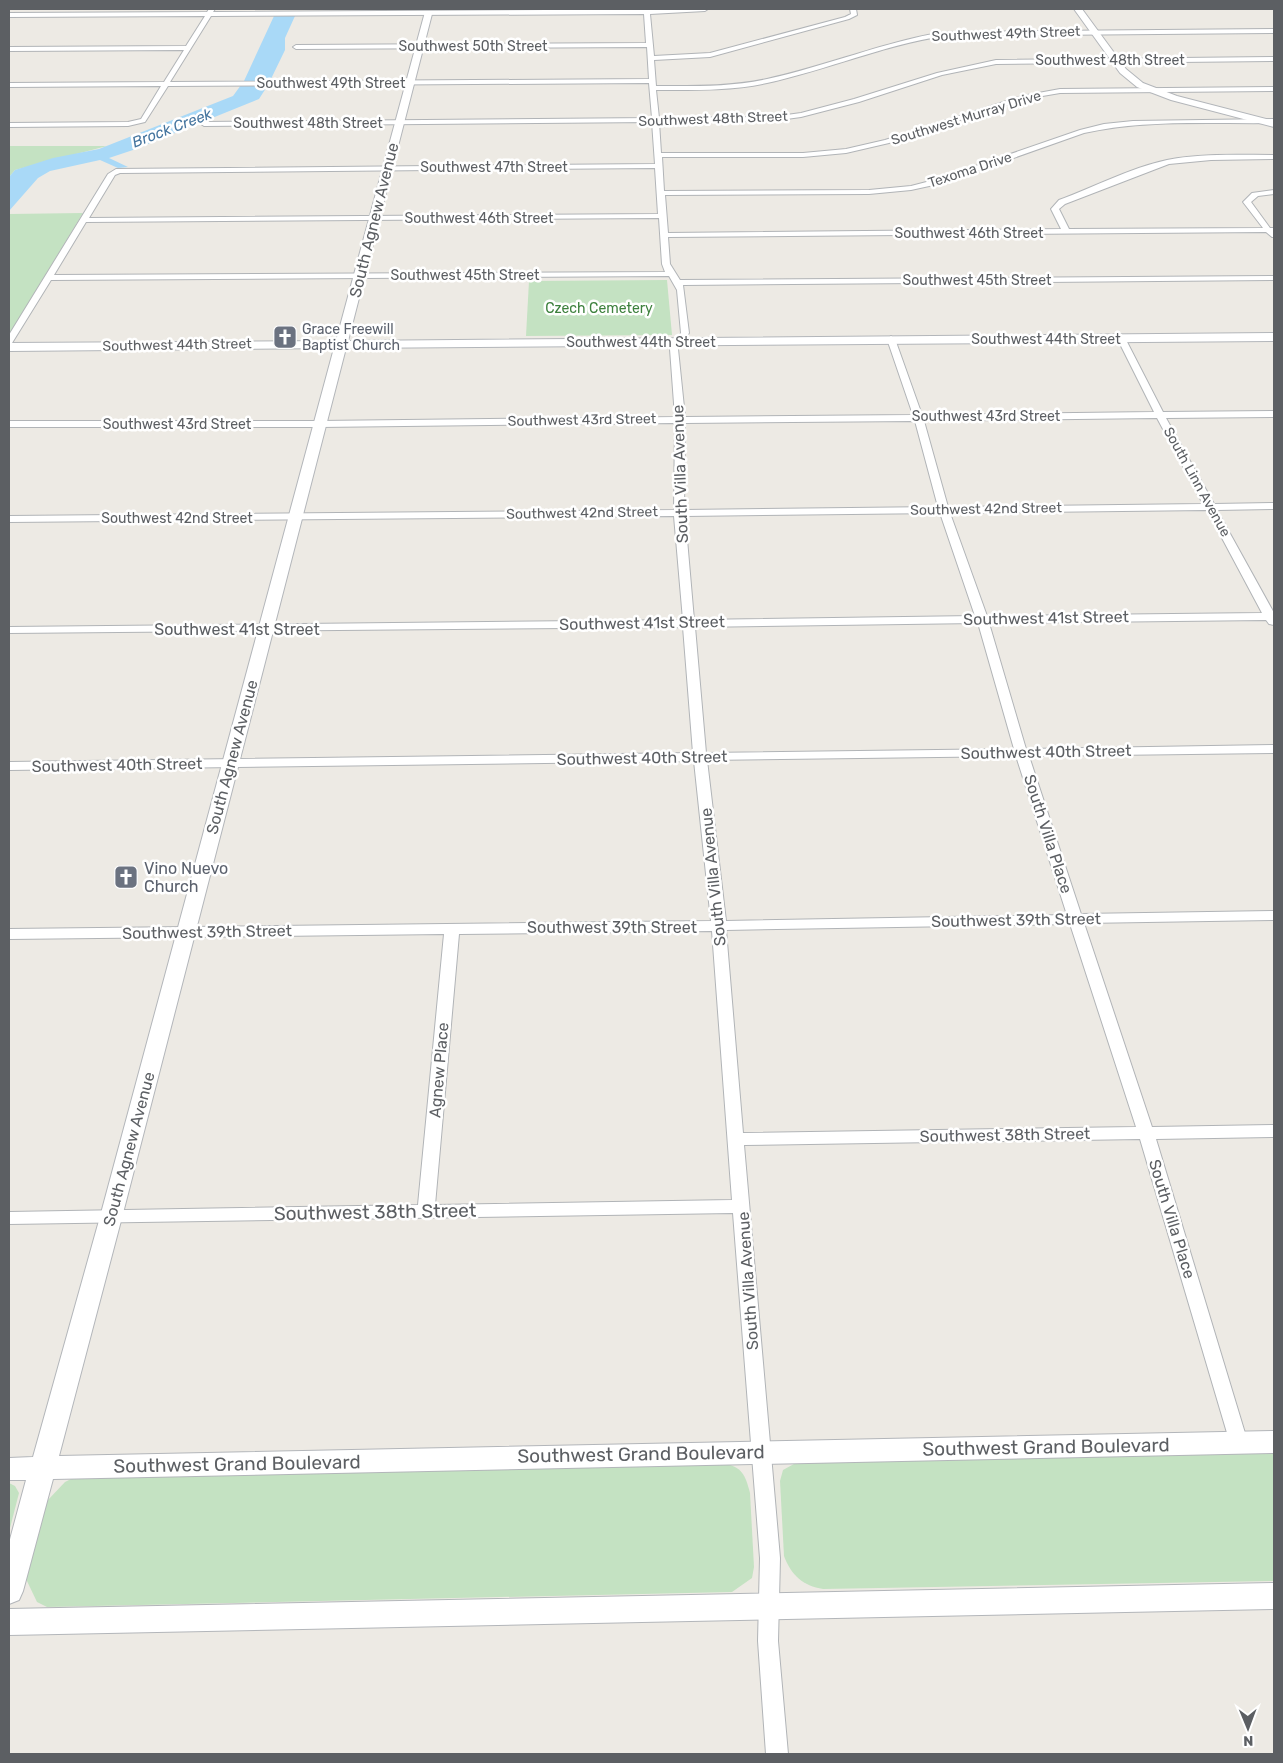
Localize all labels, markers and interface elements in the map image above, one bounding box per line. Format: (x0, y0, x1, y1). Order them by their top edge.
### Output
street label: Southwest 49th Street (931, 23, 1081, 45)
street label: Southwest 50th Street (398, 38, 548, 55)
street label: Southwest 48th Street (1035, 52, 1185, 69)
street label: Southwest 49th Street (257, 75, 406, 92)
street label: Southwest Murray Drive (889, 87, 1043, 149)
water label: Brock Creek (130, 104, 215, 151)
street label: Southwest 48th Street (638, 108, 789, 130)
street label: Southwest 48th Street (233, 115, 383, 132)
street label: South Agnew Avenue (346, 141, 402, 299)
street label: Texoma Drive (926, 148, 1014, 192)
street label: Southwest 47th Street (420, 159, 568, 176)
street label: Southwest 46th Street (404, 210, 554, 227)
street label: Southwest 46th Street (894, 225, 1044, 242)
street label: Southwest 45th Street (391, 267, 540, 284)
street label: Southwest 45th Street (903, 272, 1052, 289)
park label: Czech Cemetery (545, 300, 653, 317)
place label: Grace Freewill Baptist Church (302, 321, 400, 354)
church icon: Grace Freewill Baptist Church (272, 324, 298, 350)
street label: Southwest 44th Street (971, 331, 1121, 348)
street label: Southwest 44th Street (566, 334, 716, 351)
street label: Southwest 44th Street (102, 335, 252, 355)
street label: South Villa Avenue (668, 404, 692, 544)
street label: Southwest 43rd Street (912, 408, 1061, 425)
street label: Southwest 43rd Street (508, 410, 657, 430)
street label: Southwest 43rd Street (103, 416, 252, 433)
street label: South Linn Avenue (1160, 424, 1234, 540)
street label: Southwest 42nd Street (910, 499, 1062, 519)
street label: Southwest 42nd Street (506, 503, 658, 523)
street label: Southwest 42nd Street (101, 510, 253, 527)
street label: Southwest 41st Street (963, 607, 1129, 629)
street label: Southwest 41st Street (559, 612, 725, 634)
street label: Southwest 41st Street (154, 620, 320, 639)
street label: South Agnew Avenue (202, 678, 262, 836)
street label: Southwest 40th Street (960, 741, 1132, 763)
street label: Southwest 40th Street (556, 747, 728, 769)
street label: Southwest 40th Street (31, 754, 203, 776)
street label: South Villa Place (1020, 772, 1076, 896)
street label: South Villa Avenue (696, 807, 730, 947)
place label: Vino Nuevo Church (144, 859, 228, 896)
church icon: Vino Nuevo Church (113, 864, 139, 890)
street label: Southwest 39th Street (931, 909, 1101, 931)
street label: Southwest 39th Street (527, 918, 697, 937)
street label: Southwest 39th Street (122, 921, 292, 943)
street label: Agnew Place (425, 1021, 453, 1119)
street label: South Agnew Avenue (99, 1070, 159, 1228)
street label: Southwest 38th Street (920, 1124, 1090, 1146)
street label: South Villa Place (1145, 1157, 1199, 1281)
street label: Southwest 38th Street (274, 1199, 477, 1225)
street label: South Villa Avenue (734, 1211, 762, 1351)
street label: Southwest Grand Boulevard (922, 1433, 1170, 1461)
street label: Southwest Grand Boulevard (517, 1440, 765, 1468)
street label: Southwest Grand Boulevard (113, 1450, 361, 1478)
north arrow (1223, 1703, 1273, 1753)
text: N (1243, 1732, 1253, 1749)

